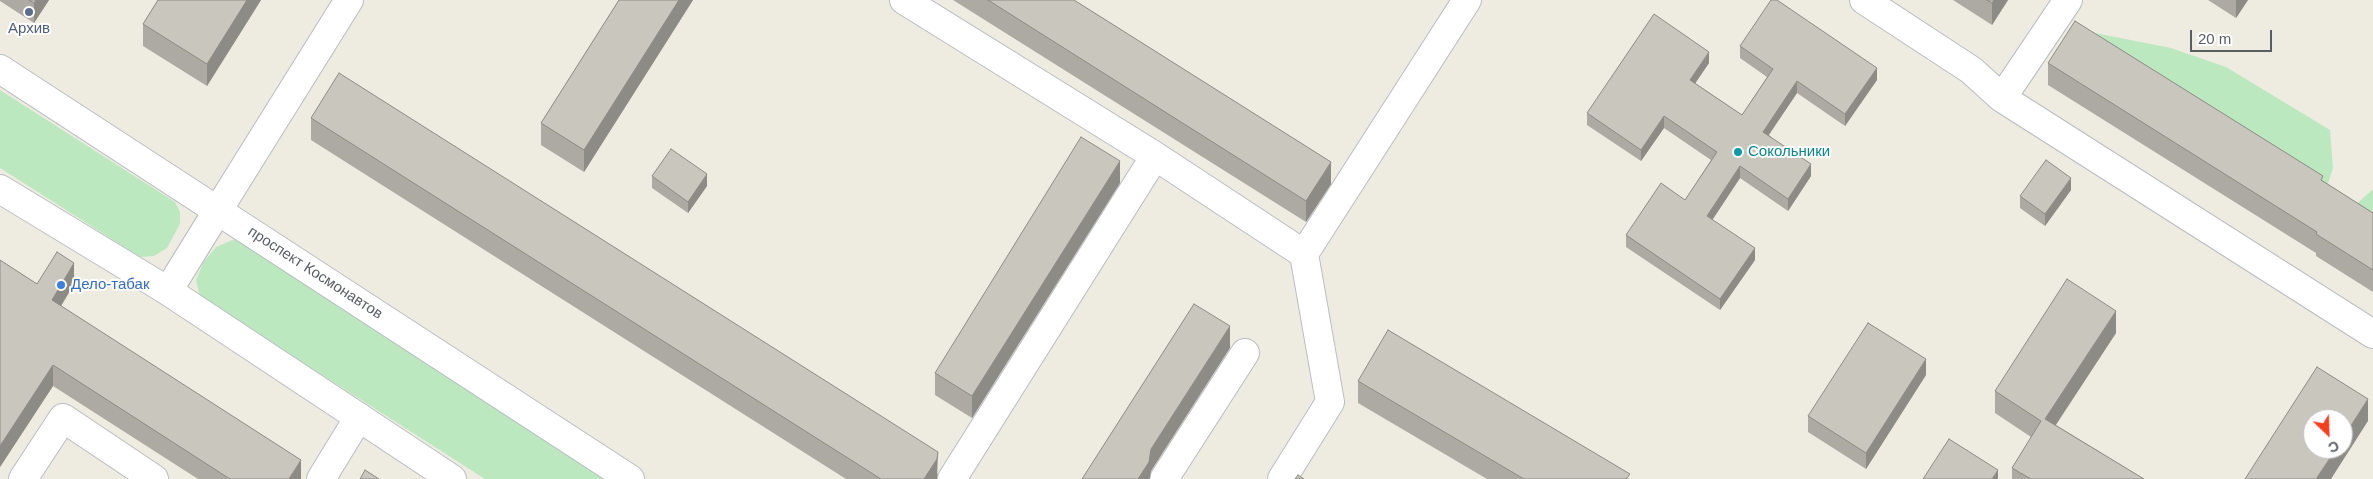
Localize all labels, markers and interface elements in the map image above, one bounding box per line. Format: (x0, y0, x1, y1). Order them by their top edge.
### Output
marker: Архив (23, 6, 35, 18)
place label: Архив (8, 20, 50, 38)
scale bar (2193, 20, 2276, 52)
text: 20 m (2198, 30, 2231, 47)
place label: Сокольники (1748, 143, 1830, 161)
marker: Сокольники (1732, 146, 1744, 158)
street label: проспект Космонавтов (244, 223, 386, 323)
place label: Дело-табак (71, 276, 149, 294)
marker: Дело-табак (55, 279, 67, 291)
north arrow (2303, 409, 2353, 459)
text: С (2326, 437, 2342, 456)

